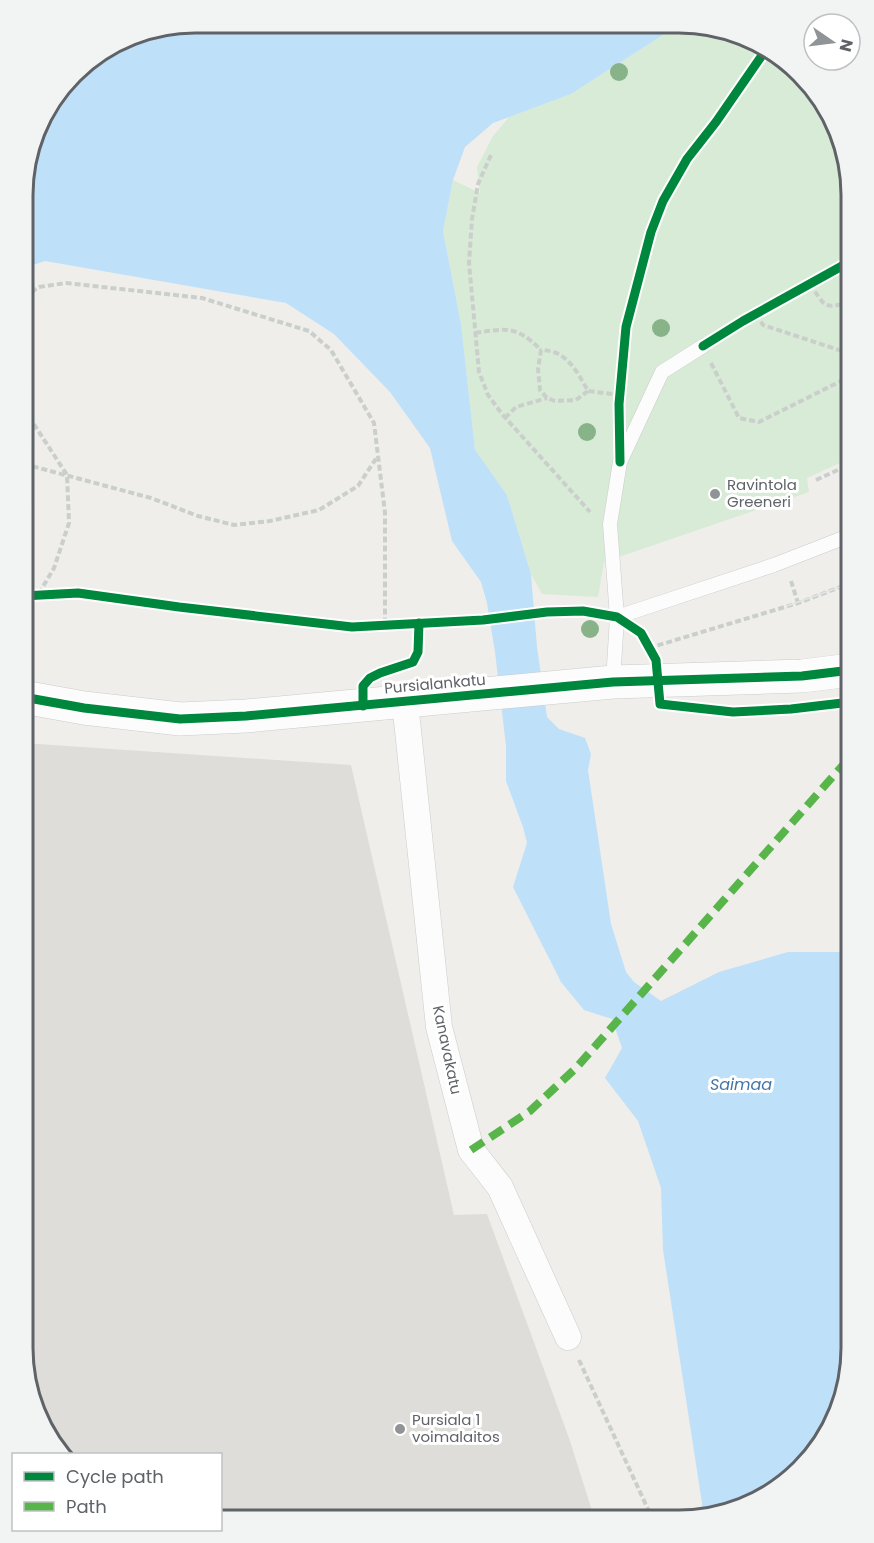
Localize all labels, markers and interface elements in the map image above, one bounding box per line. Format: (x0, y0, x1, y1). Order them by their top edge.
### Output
north arrow (802, 12, 862, 72)
text: N (833, 37, 859, 54)
place label: Ravintola Greeneri (727, 474, 797, 512)
marker: Ravintola Greeneri (708, 487, 722, 501)
street label: Pursialankatu (383, 669, 487, 698)
street label: Kanavakatu (428, 1004, 467, 1096)
water label: Saimaa (710, 1073, 772, 1096)
place label: Pursiala 1 voimalaitos (412, 1409, 500, 1447)
marker: Pursiala 1 voimalaitos (393, 1422, 407, 1436)
legend (12, 1453, 222, 1531)
text: Cycle path (66, 1464, 164, 1489)
text: Path (66, 1494, 107, 1519)

